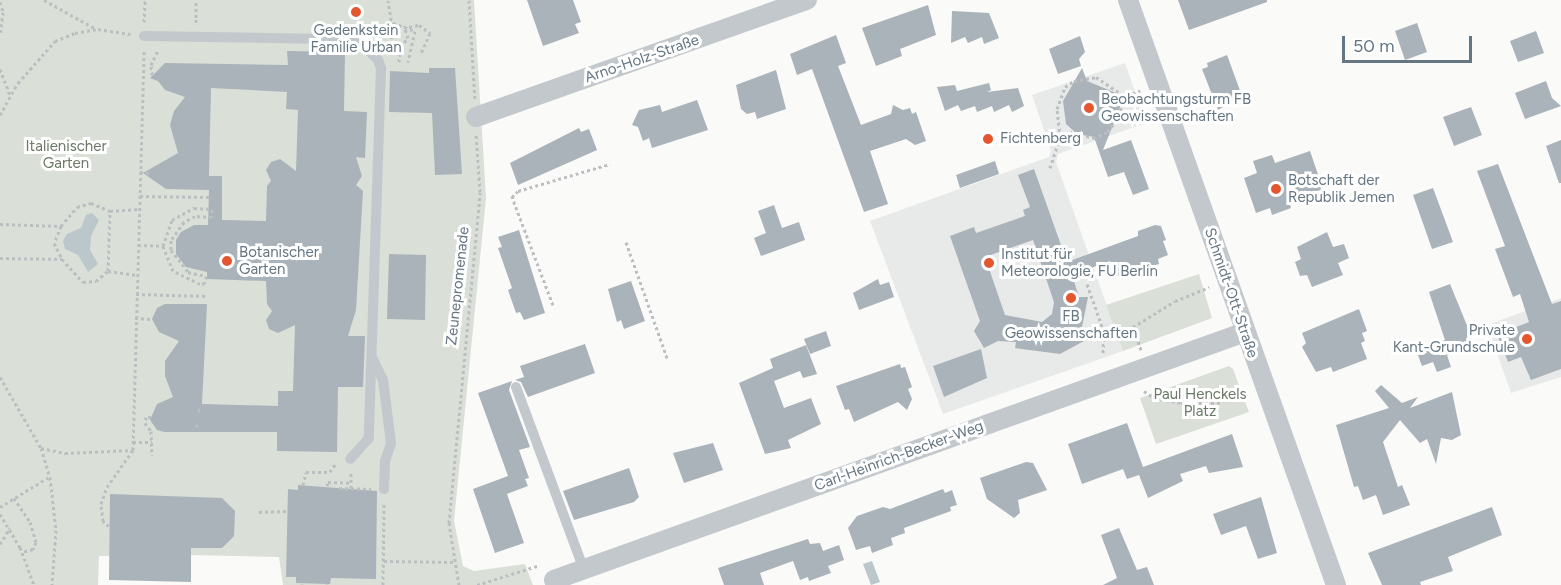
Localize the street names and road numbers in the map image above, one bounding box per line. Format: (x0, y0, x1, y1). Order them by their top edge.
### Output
street label: Arno-Holz-Straße (582, 31, 702, 87)
street label: Zeunepromenade (443, 226, 473, 346)
street label: Schmidt-Ott-Straße (1200, 226, 1262, 360)
street label: Carl-Heinrich-Becker-Weg (812, 417, 986, 495)

